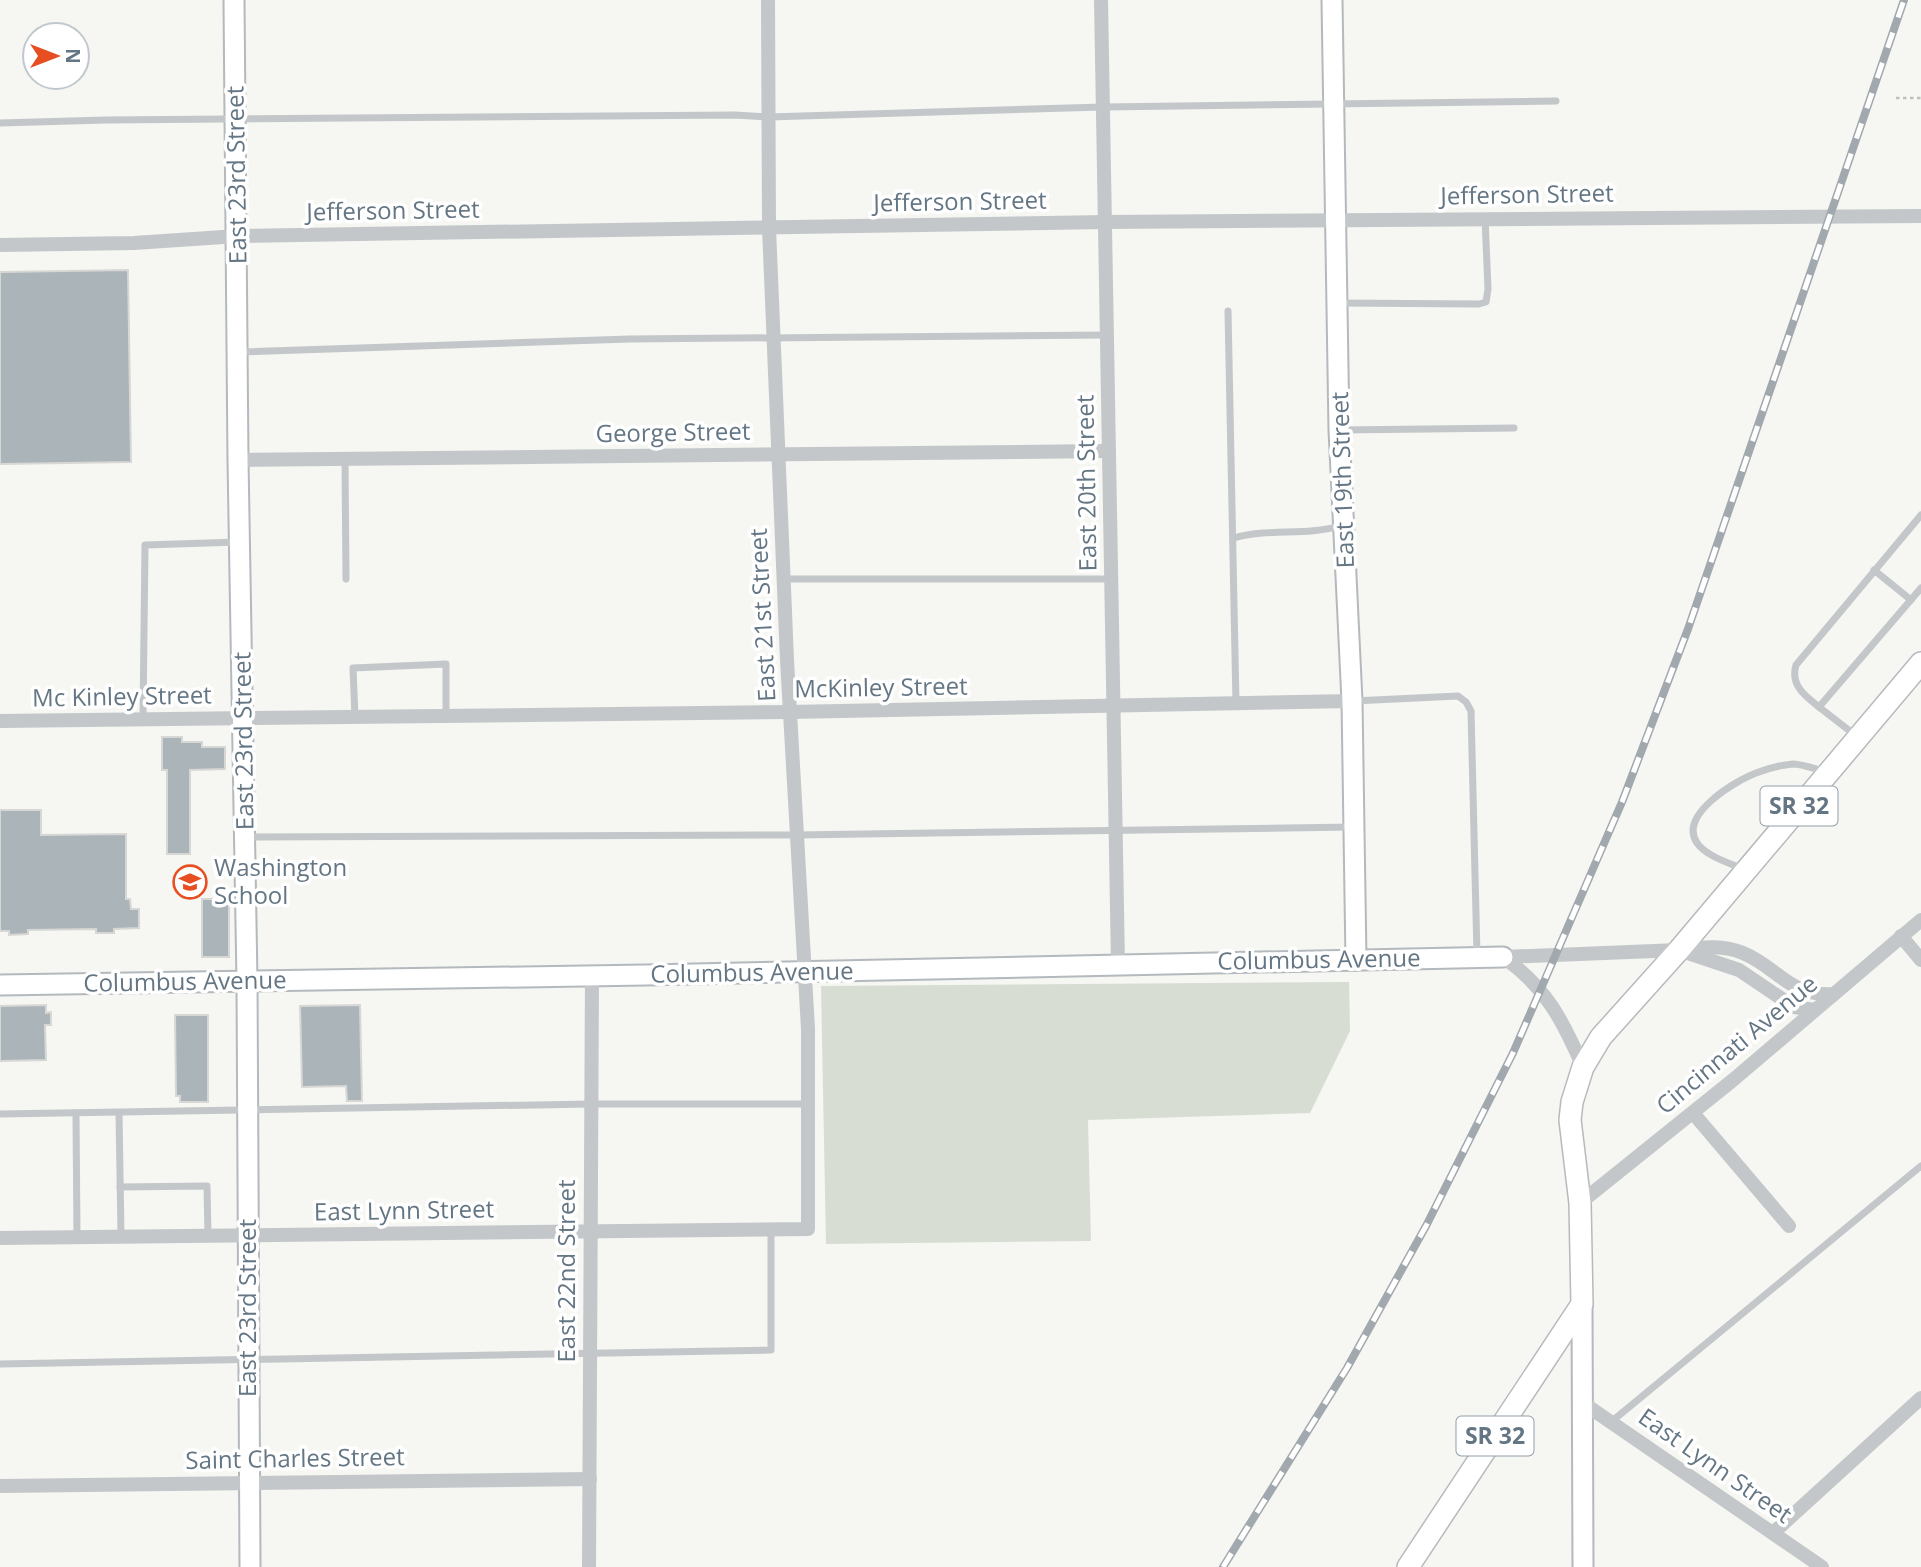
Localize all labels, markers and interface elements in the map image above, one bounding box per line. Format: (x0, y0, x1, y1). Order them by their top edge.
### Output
north arrow (21, 21, 91, 91)
text: N (60, 48, 86, 64)
street label: East 23rd Street (217, 86, 254, 264)
street label: Jefferson Street (1438, 175, 1614, 212)
street label: Jefferson Street (871, 182, 1047, 219)
street label: Jefferson Street (304, 191, 480, 228)
street label: East 19th Street (1322, 391, 1361, 569)
street label: East 20th Street (1067, 394, 1104, 572)
street label: George Street (595, 414, 751, 449)
street label: East 21st Street (740, 528, 783, 703)
street label: East 23rd Street (224, 652, 261, 830)
street label: McKinley Street (794, 668, 968, 705)
street label: Mc Kinley Street (32, 677, 212, 714)
road number: SR 32 (1760, 786, 1838, 826)
place label: Washington School (214, 850, 347, 911)
school or university icon: Washington School (171, 863, 209, 901)
street label: Columbus Avenue (1217, 940, 1421, 977)
street label: Columbus Avenue (650, 953, 854, 990)
street label: Columbus Avenue (83, 962, 287, 999)
street label: Cincinnati Avenue (1649, 967, 1823, 1121)
street label: East 22nd Street (549, 1179, 582, 1363)
street label: East Lynn Street (314, 1191, 494, 1228)
street label: East 23rd Street (230, 1219, 263, 1397)
street label: East Lynn Street (1633, 1400, 1799, 1530)
road number: SR 32 (1456, 1416, 1534, 1456)
street label: Saint Charles Street (185, 1439, 405, 1476)

